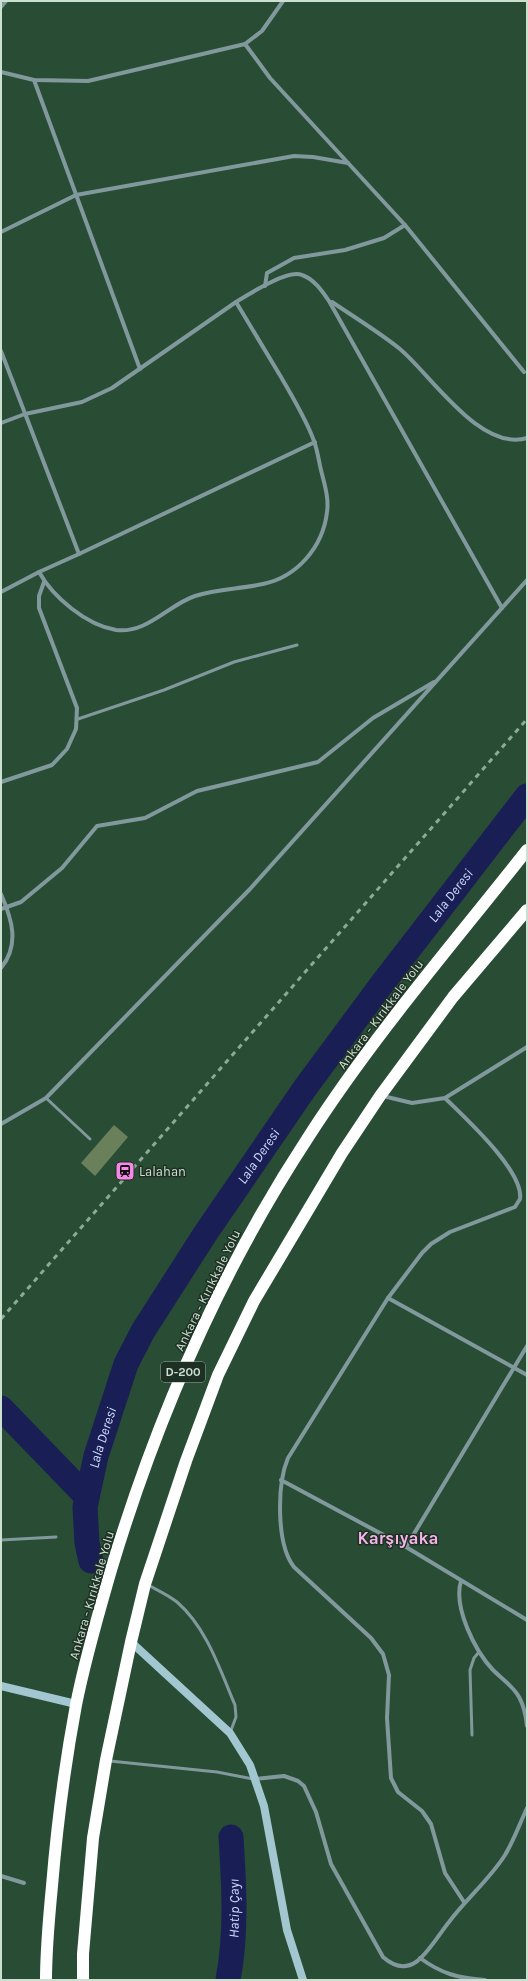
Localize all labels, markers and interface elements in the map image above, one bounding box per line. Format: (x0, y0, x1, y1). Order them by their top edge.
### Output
water label: Lala Deresi (425, 865, 477, 926)
street label: Ankara - Kırıkkale Yolu (334, 957, 426, 1072)
water label: Lala Deresi (234, 1125, 284, 1187)
station icon: Lalahan (114, 1160, 136, 1182)
place label: Lalahan (139, 1164, 186, 1179)
street label: Ankara - Kırıkkale Yolu (172, 1227, 243, 1353)
road number: D-200 (161, 1362, 205, 1382)
water label: Lala Deresi (86, 1405, 120, 1470)
district label: Karşıyaka (358, 1528, 438, 1548)
street label: Ankara - Kırıkkale Yolu (66, 1529, 117, 1661)
water label: Hatip Çayı (225, 1878, 243, 1938)

